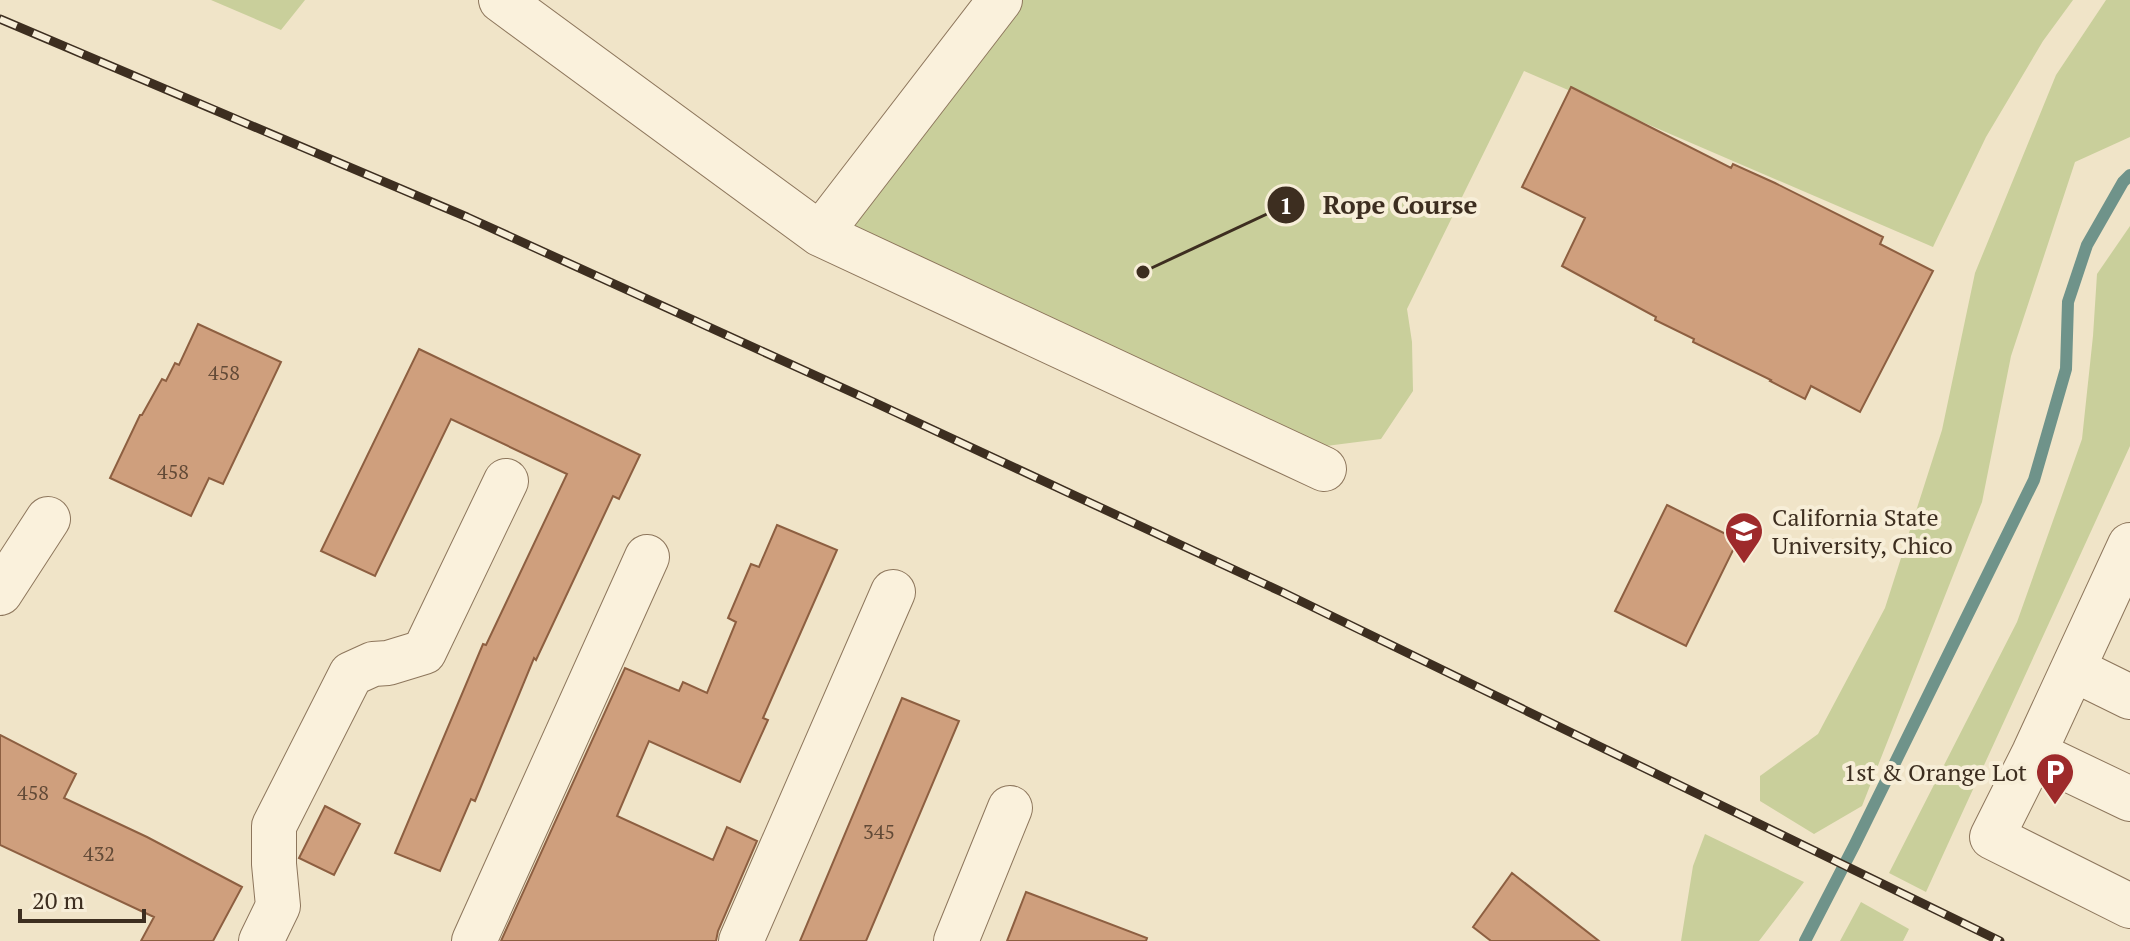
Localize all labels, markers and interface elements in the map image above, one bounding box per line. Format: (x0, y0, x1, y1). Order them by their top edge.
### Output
callout: Rope Course (1266, 180, 1493, 230)
text: Rope Course (1323, 187, 1477, 221)
text: 1 (1279, 189, 1293, 221)
house number: 458 (208, 359, 240, 386)
house number: 458 (157, 458, 189, 485)
place label: California State University, Chico (1772, 501, 1953, 561)
school or university icon: California State University, Chico (1723, 510, 1765, 565)
parking icon: 1st & Orange Lot (2034, 751, 2076, 806)
place label: 1st & Orange Lot (1843, 756, 2027, 788)
house number: 458 (17, 779, 49, 806)
house number: 345 (863, 818, 895, 845)
house number: 432 (83, 840, 115, 867)
scale bar (20, 873, 144, 923)
text: 20 m (32, 884, 84, 916)

